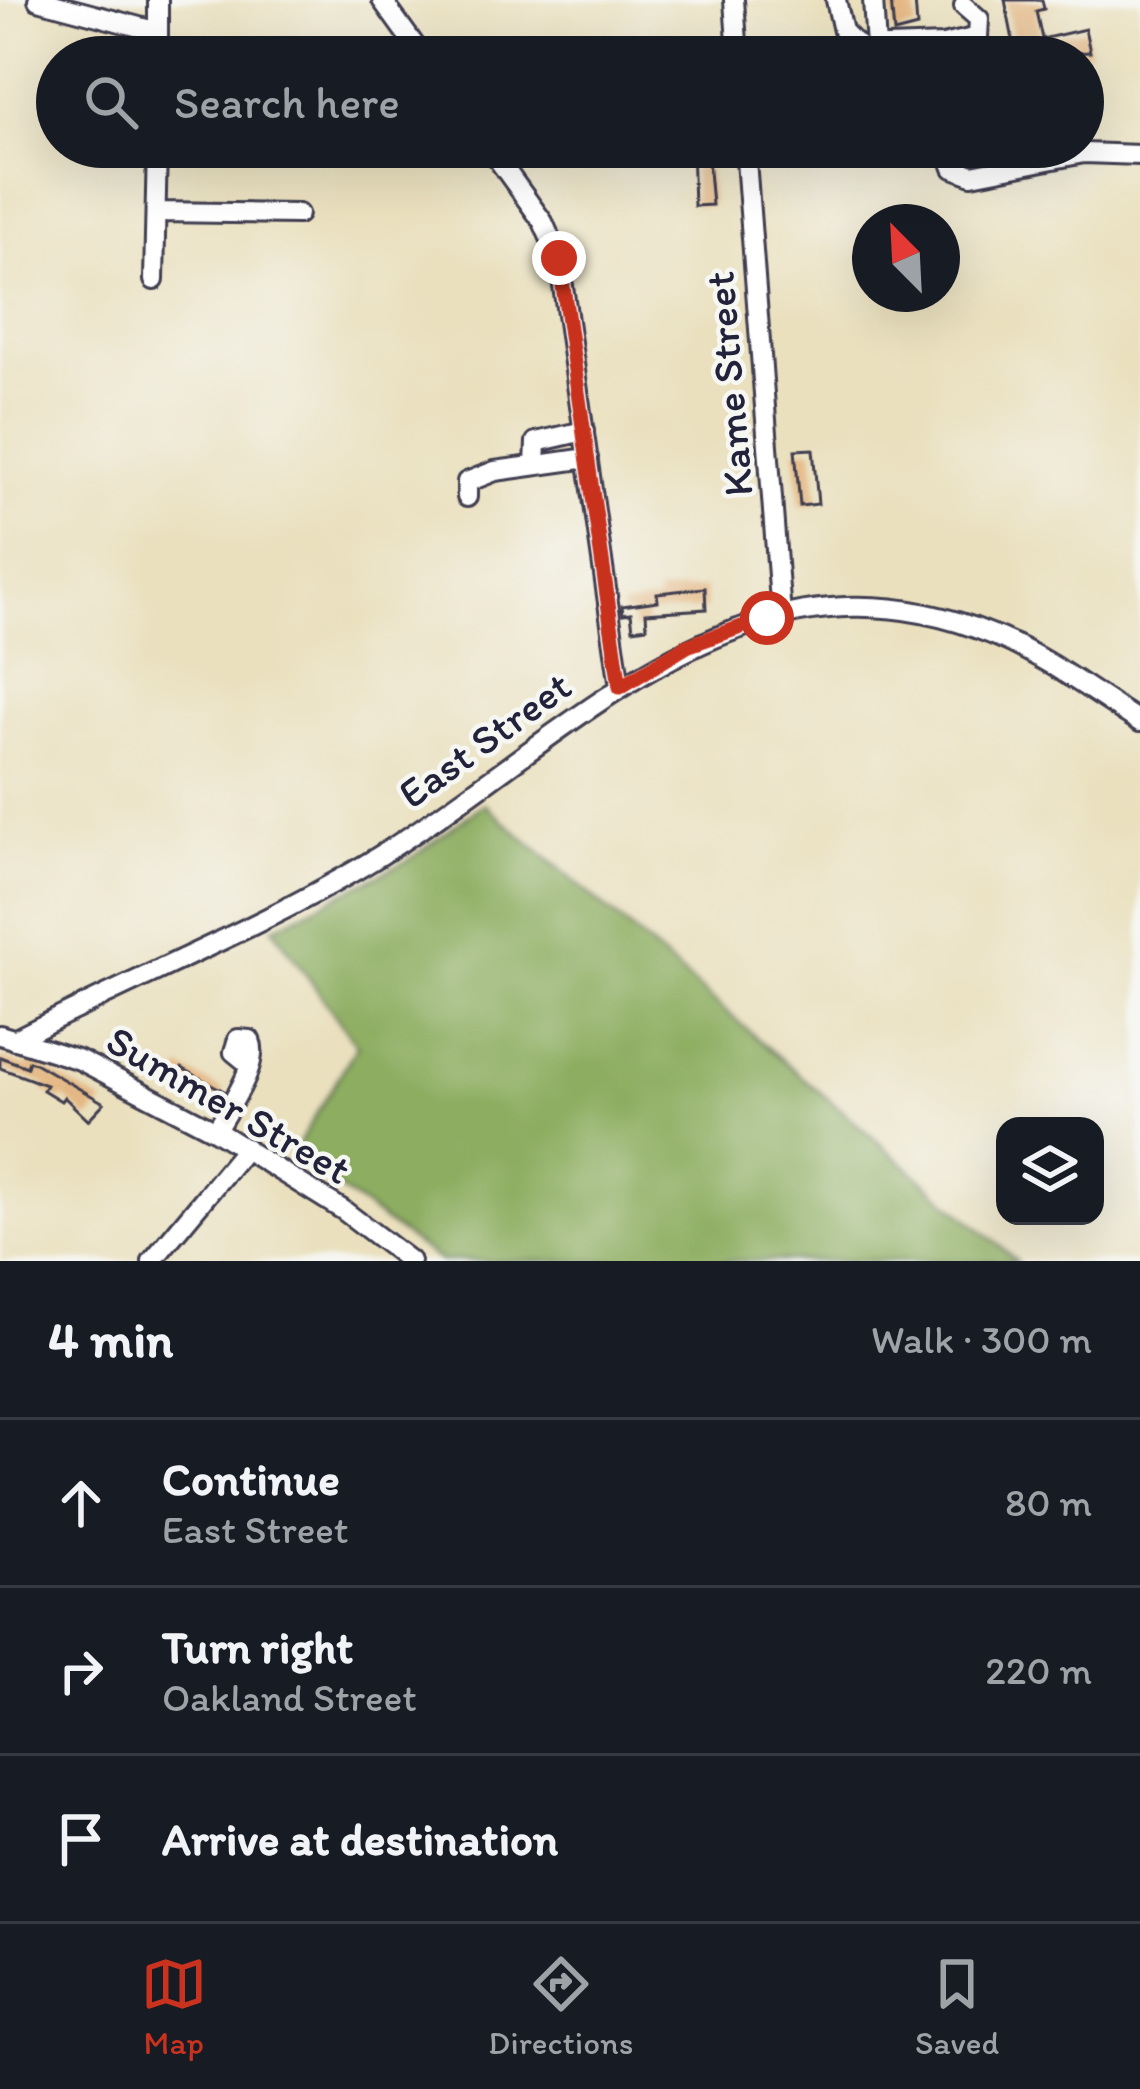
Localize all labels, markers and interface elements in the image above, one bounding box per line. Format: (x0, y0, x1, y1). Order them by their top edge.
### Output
search box (36, 36, 1104, 168)
icon: search (78, 69, 144, 135)
text: Search here (174, 75, 400, 129)
north arrow (852, 204, 960, 312)
route end (532, 231, 586, 285)
street label: Kame Street (693, 269, 764, 498)
route start (740, 591, 794, 645)
street label: East Street (388, 660, 580, 819)
street label: Summer Street (98, 1014, 360, 1195)
map controls (996, 1117, 1104, 1225)
button: layers (996, 1117, 1104, 1225)
text: 4 min (48, 1309, 173, 1370)
text: Walk · 300 m (871, 1316, 1092, 1363)
text: Continue (162, 1452, 340, 1506)
icon: ahead (48, 1470, 114, 1536)
text: 80 m (1005, 1479, 1092, 1526)
text: East Street (162, 1506, 348, 1553)
text: Turn right (162, 1620, 353, 1674)
icon: right (48, 1638, 114, 1704)
text: 220 m (985, 1647, 1092, 1694)
text: Oakland Street (162, 1674, 417, 1721)
icon: arrive (48, 1806, 114, 1872)
text: Arrive at destination (162, 1812, 558, 1866)
tab: Map (141, 1951, 207, 2062)
tab: Directions (488, 1951, 633, 2062)
tab: Saved (915, 1951, 999, 2062)

